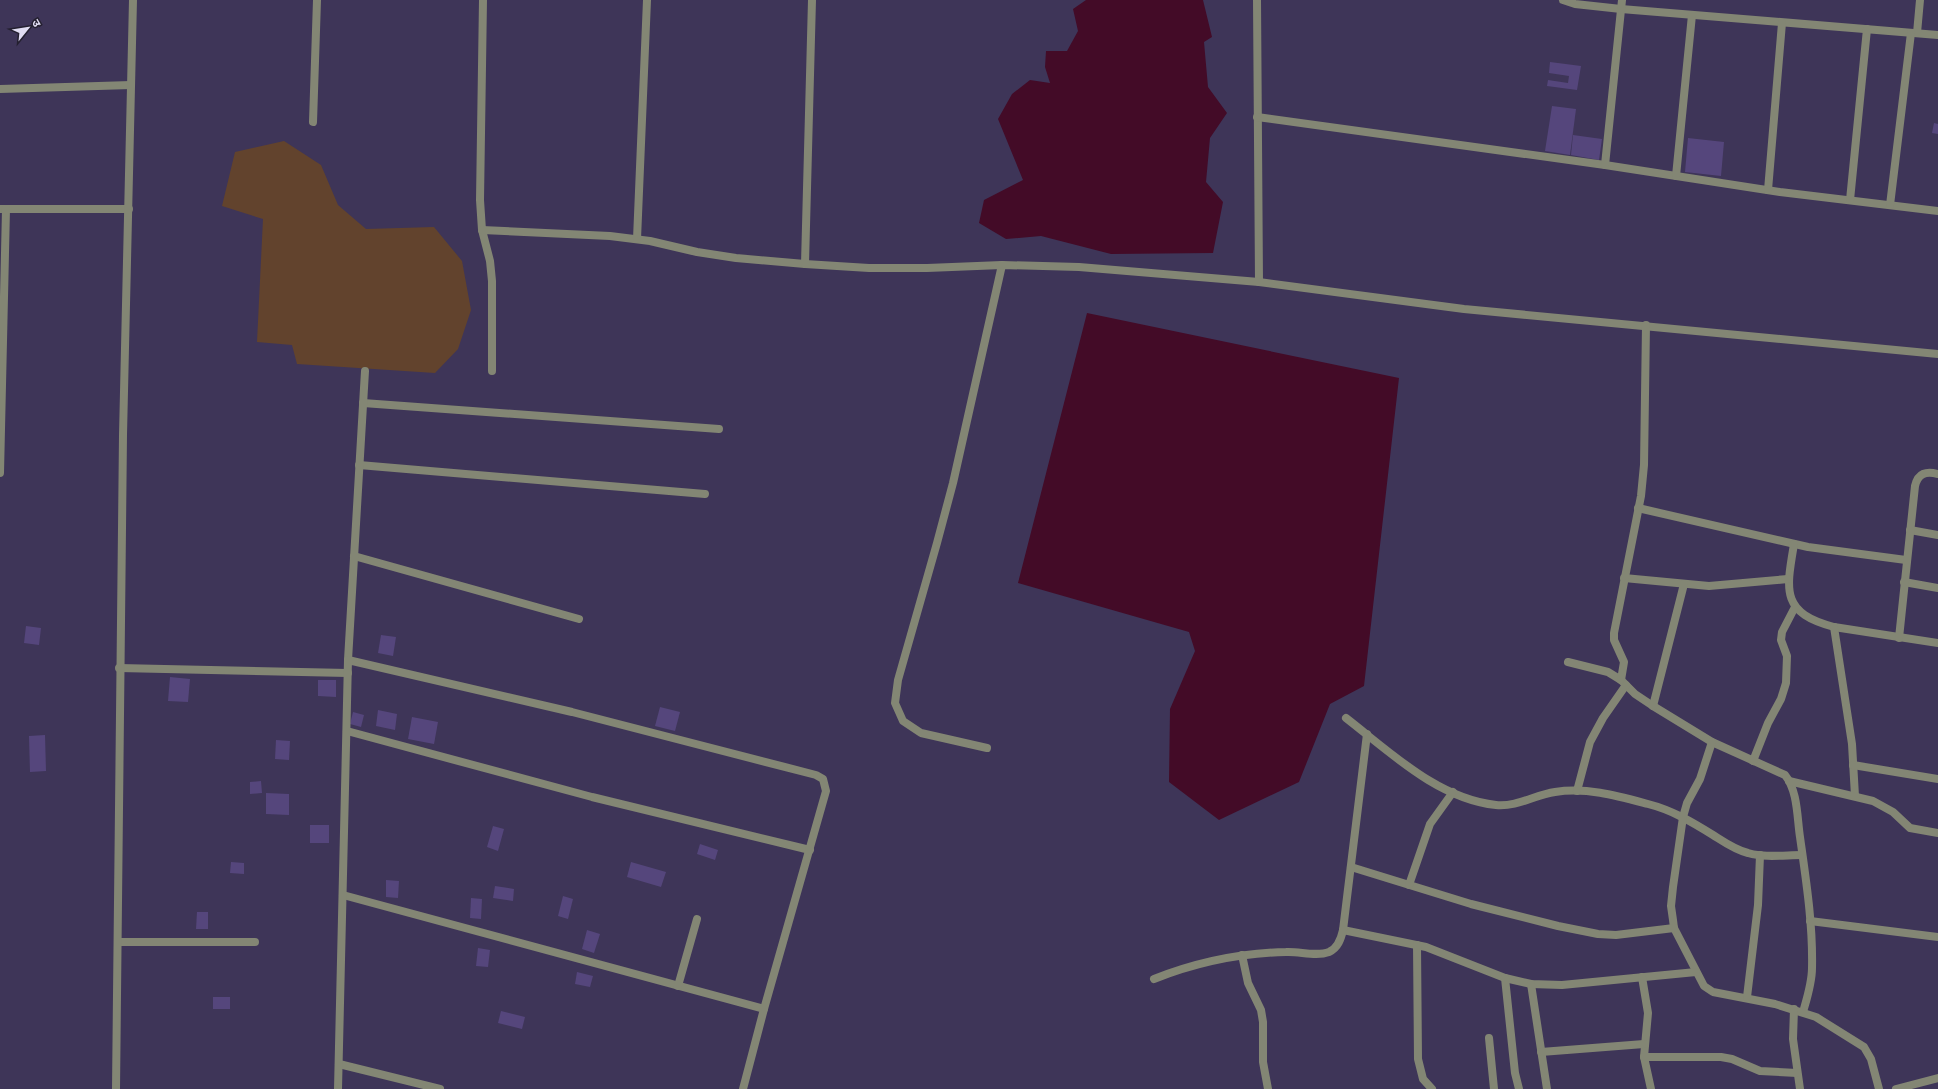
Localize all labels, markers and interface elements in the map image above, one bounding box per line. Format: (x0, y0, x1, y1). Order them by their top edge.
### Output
north arrow (8, 8, 48, 48)
text: उ (29, 17, 45, 30)

